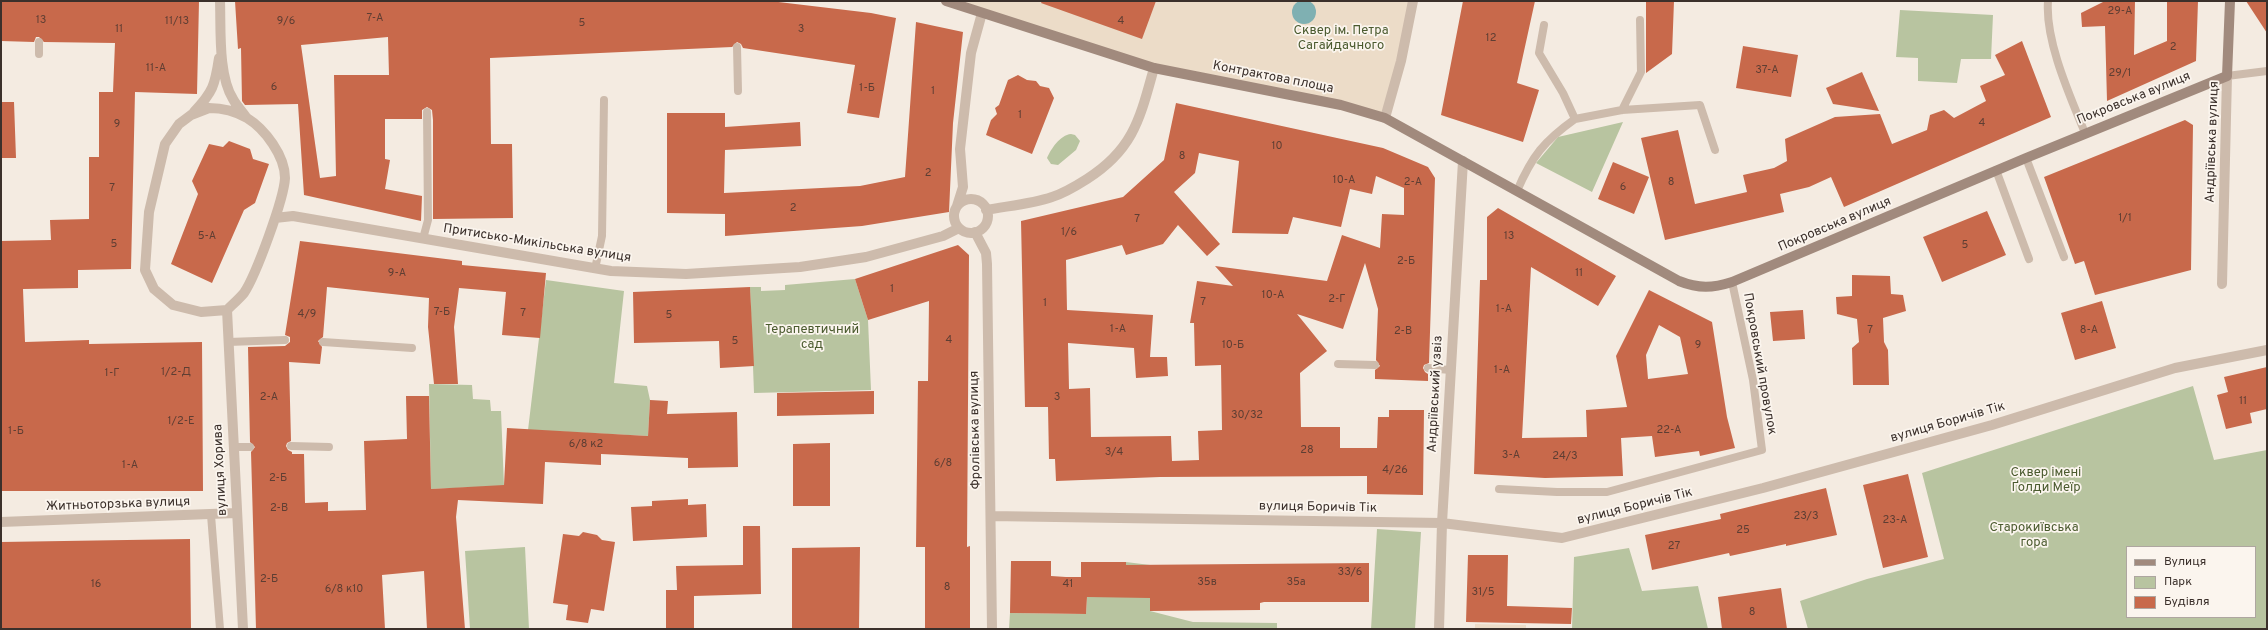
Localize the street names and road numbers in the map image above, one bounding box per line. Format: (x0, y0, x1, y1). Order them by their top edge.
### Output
street label: Контрактова площа (1211, 59, 1335, 97)
street label: Покровська вулиця (2075, 69, 2193, 129)
street label: Андріївська вулиця (2203, 81, 2223, 203)
street label: Покровська вулиця (1776, 194, 1894, 256)
street label: Притисько-Микільська вулиця (442, 221, 632, 267)
street label: Покровський провулок (1739, 292, 1779, 436)
street label: Андріївський узвіз (1425, 335, 1447, 453)
street label: Фролівська вулиця (967, 370, 985, 490)
street label: вулиця Боричів Тік (1889, 399, 2007, 447)
street label: вулиця Хорива (211, 424, 231, 516)
street label: вулиця Боричів Тік (1576, 485, 1694, 529)
street label: Житньоторзька вулиця (46, 495, 190, 515)
street label: вулиця Боричів Тік (1259, 499, 1377, 517)

